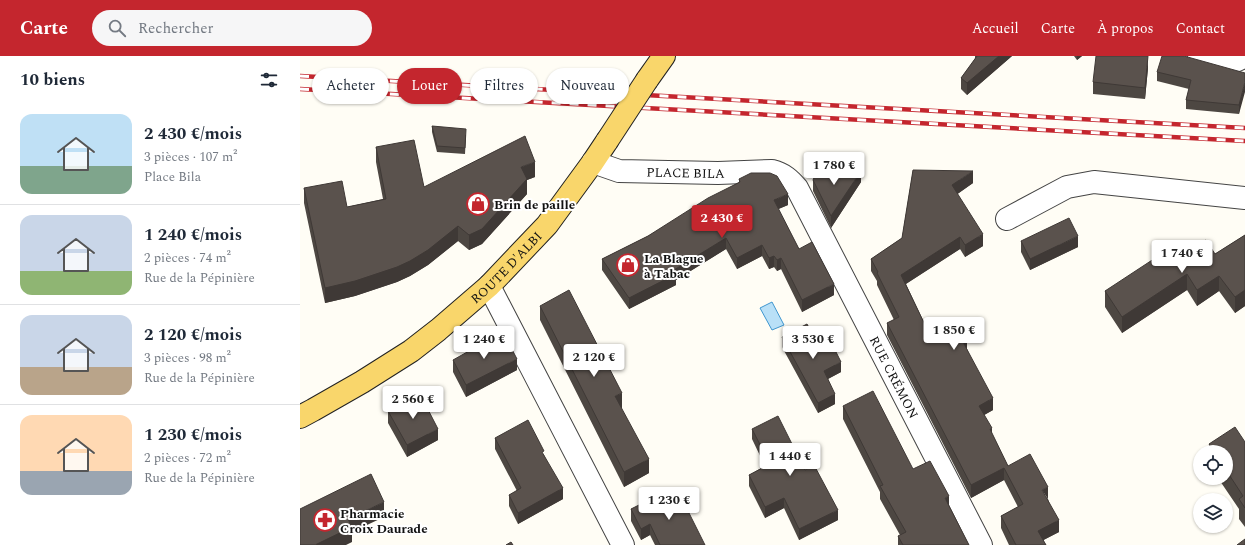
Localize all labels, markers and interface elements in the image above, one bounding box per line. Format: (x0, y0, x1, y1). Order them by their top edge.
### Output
search box (92, 10, 372, 46)
text: Carte (20, 14, 68, 43)
icon: search (106, 17, 128, 39)
text: Rechercher (138, 17, 213, 40)
text: Accueil (972, 18, 1019, 39)
text: Carte (1041, 18, 1075, 39)
text: À propos (1097, 18, 1154, 39)
text: Contact (1176, 18, 1225, 39)
text: 10 biens (20, 67, 85, 93)
chip: Acheter (312, 68, 389, 104)
chip: Louer (397, 68, 462, 104)
chip: Filtres (470, 68, 538, 104)
chip: Nouveau (546, 68, 629, 104)
icon: filters (258, 69, 280, 91)
text: 2 430 €/mois (144, 121, 242, 147)
icon: home (52, 130, 100, 178)
text: 3 pièces · 107 m² (144, 147, 237, 167)
pin: 1 780 € (797, 152, 871, 186)
text: 1 780 € (813, 155, 855, 175)
street label: PLACE BILA (646, 163, 725, 184)
text: Place Bila (144, 167, 201, 187)
shop icon: Brin de paille (465, 191, 491, 217)
place label: Brin de paille (494, 195, 575, 215)
pin: 2 430 € (685, 205, 759, 239)
text: 2 430 € (701, 208, 743, 228)
text: 1 240 €/mois (144, 222, 242, 248)
street label: ROUTE D'ALBI (466, 227, 547, 309)
icon: home (52, 231, 100, 279)
pin: 1 740 € (1145, 240, 1219, 274)
text: 1 740 € (1161, 243, 1203, 263)
text: 2 pièces · 74 m² (144, 248, 231, 268)
place label: La Blague à Tabac (644, 249, 704, 284)
shop icon: La Blague à Tabac (615, 252, 641, 278)
text: Rue de la Pépinière (144, 268, 255, 288)
pin: 1 850 € (917, 317, 991, 351)
text: 1 850 € (933, 320, 975, 340)
text: 2 120 €/mois (144, 322, 242, 348)
pin: 1 240 € (447, 326, 521, 360)
pin: 3 530 € (776, 326, 850, 360)
text: 1 240 € (463, 329, 505, 349)
text: 3 530 € (792, 329, 834, 349)
icon: home (52, 331, 100, 379)
street label: RUE CRÉMON (864, 333, 923, 422)
pin: 2 120 € (557, 344, 631, 378)
text: 2 120 € (573, 347, 615, 367)
text: 3 pièces · 98 m² (144, 348, 231, 368)
text: Rue de la Pépinière (144, 368, 255, 388)
pin: 2 560 € (376, 386, 450, 420)
text: 2 560 € (392, 389, 434, 409)
text: 1 230 €/mois (144, 422, 242, 448)
icon: home (52, 431, 100, 479)
pin: 1 440 € (753, 443, 827, 477)
map controls (1193, 445, 1233, 533)
button: locate (1193, 445, 1233, 485)
text: 1 440 € (769, 446, 811, 466)
text: 2 pièces · 72 m² (144, 448, 231, 468)
text: Rue de la Pépinière (144, 468, 255, 488)
pin: 1 230 € (632, 487, 706, 521)
text: 1 230 € (648, 490, 690, 510)
button: layers (1193, 493, 1233, 533)
place label: Pharmacie Croix Daurade (340, 504, 428, 539)
pharmacy icon: Pharmacie Croix Daurade (312, 507, 338, 533)

